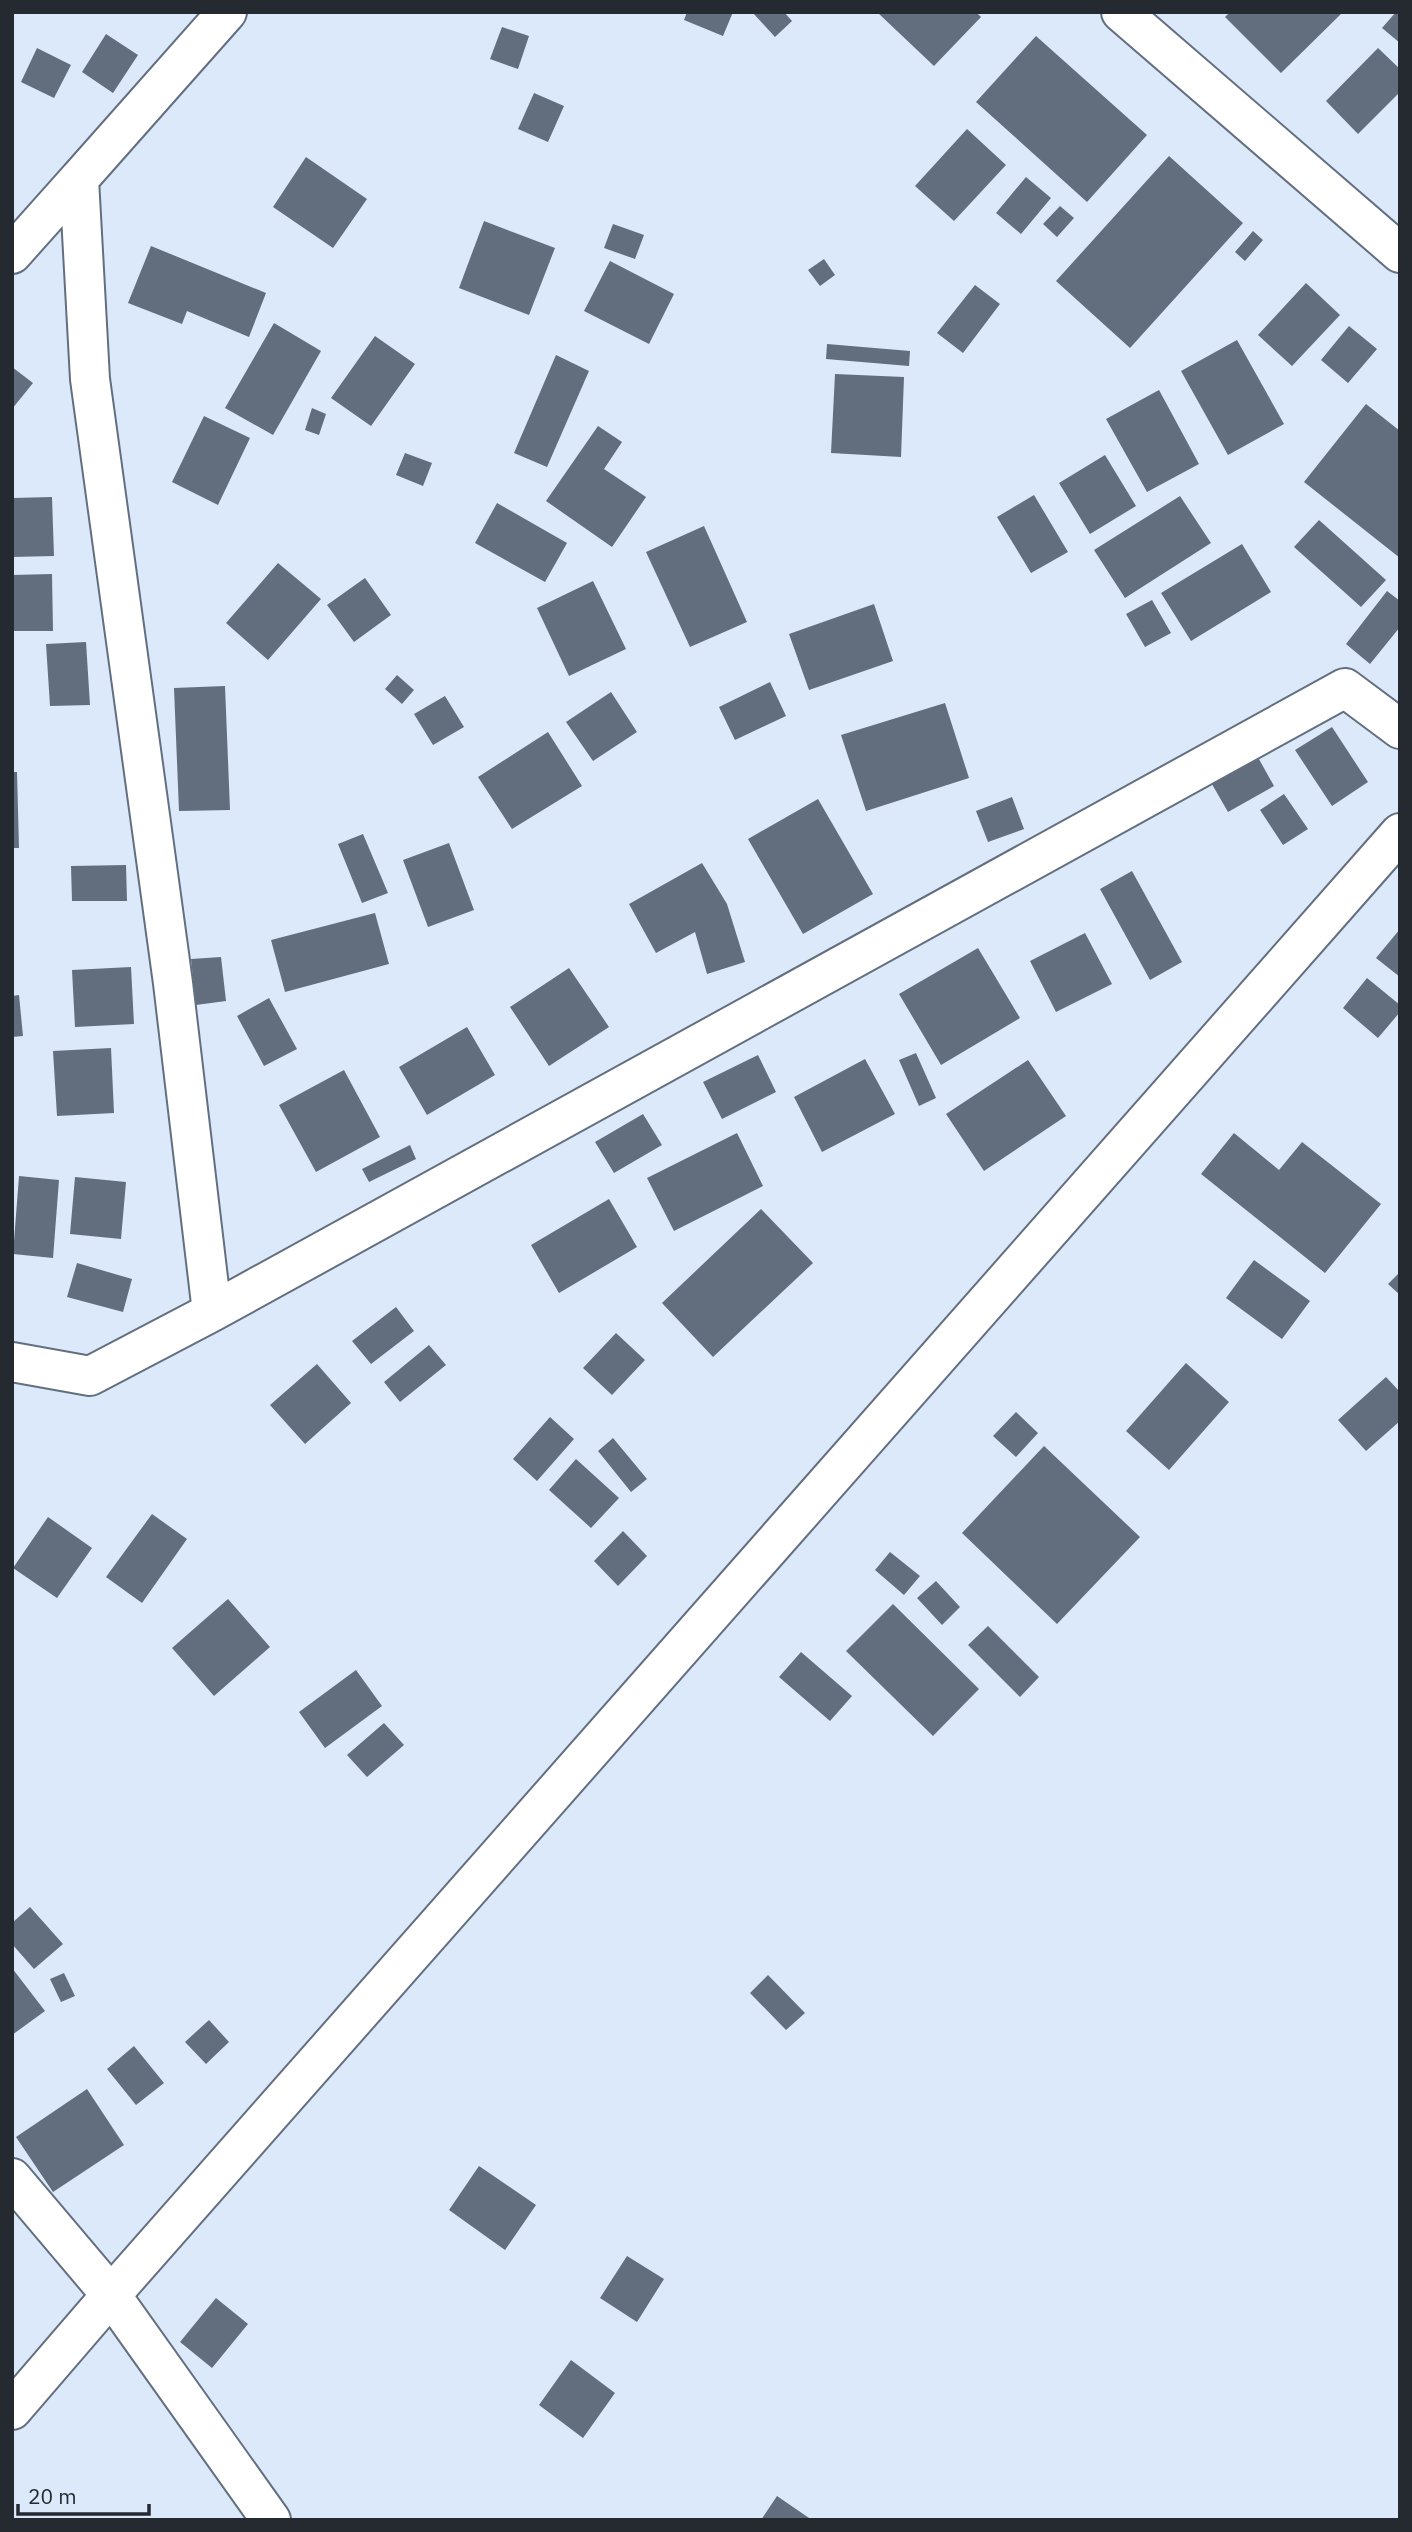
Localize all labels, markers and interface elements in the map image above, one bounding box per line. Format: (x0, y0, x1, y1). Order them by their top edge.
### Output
scale bar (18, 2472, 149, 2516)
text: 20 m (28, 2482, 77, 2510)

